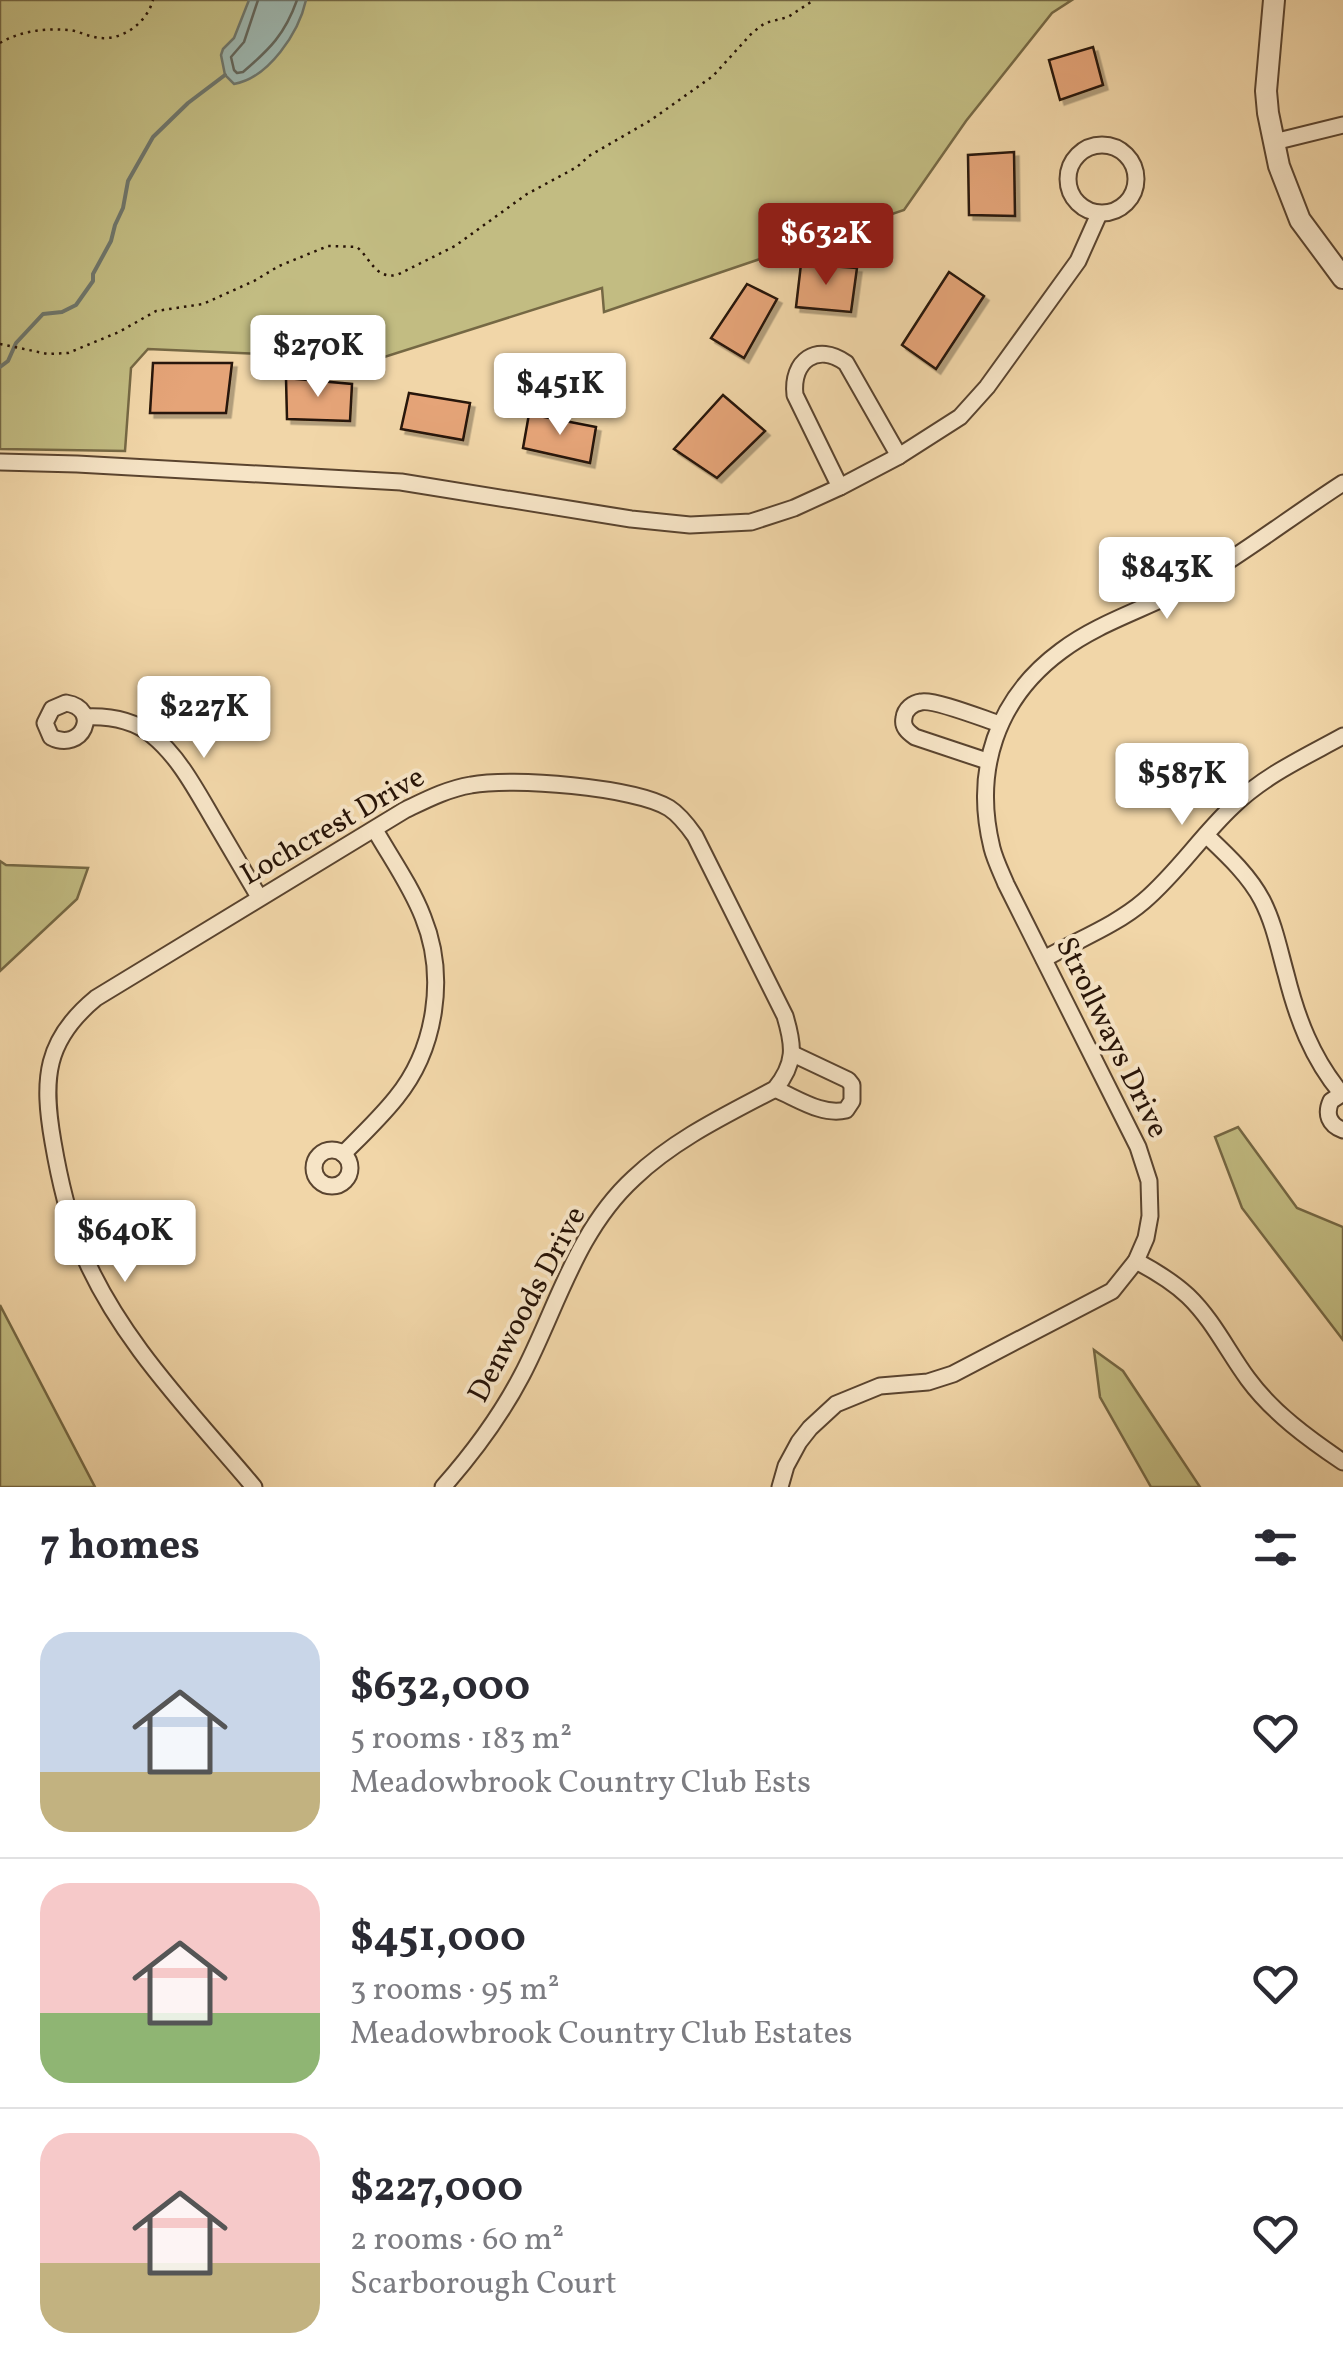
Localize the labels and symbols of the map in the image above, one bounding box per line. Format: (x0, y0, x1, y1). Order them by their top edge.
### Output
pin: $632K (756, 203, 896, 288)
pin: $270K (248, 315, 388, 400)
pin: $451K (490, 353, 630, 438)
pin: $843K (1097, 537, 1237, 622)
pin: $227K (134, 676, 274, 761)
pin: $587K (1112, 743, 1252, 828)
street label: Lochcrest Drive (233, 757, 433, 896)
street label: Strollways Drive (1044, 930, 1178, 1145)
street label: Denwoods Drive (458, 1199, 597, 1410)
pin: $640K (55, 1200, 195, 1285)

